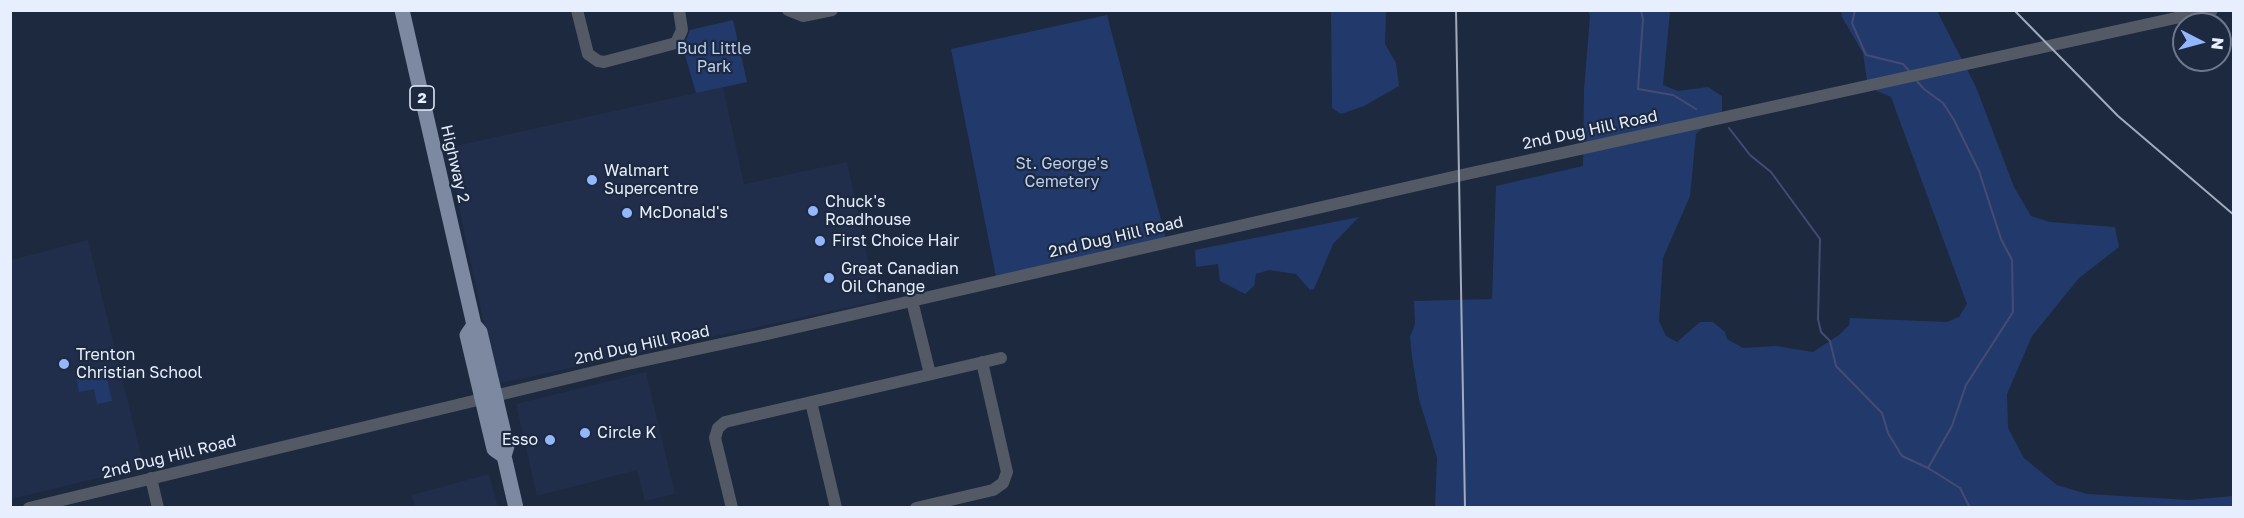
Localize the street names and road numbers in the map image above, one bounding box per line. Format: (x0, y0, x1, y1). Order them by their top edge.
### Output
road number: 2 (410, 86, 434, 110)
street label: 2nd Dug Hill Road (1521, 106, 1659, 154)
street label: Highway 2 (437, 123, 473, 205)
street label: 2nd Dug Hill Road (1047, 212, 1185, 262)
street label: 2nd Dug Hill Road (573, 321, 711, 369)
street label: 2nd Dug Hill Road (100, 431, 238, 483)

